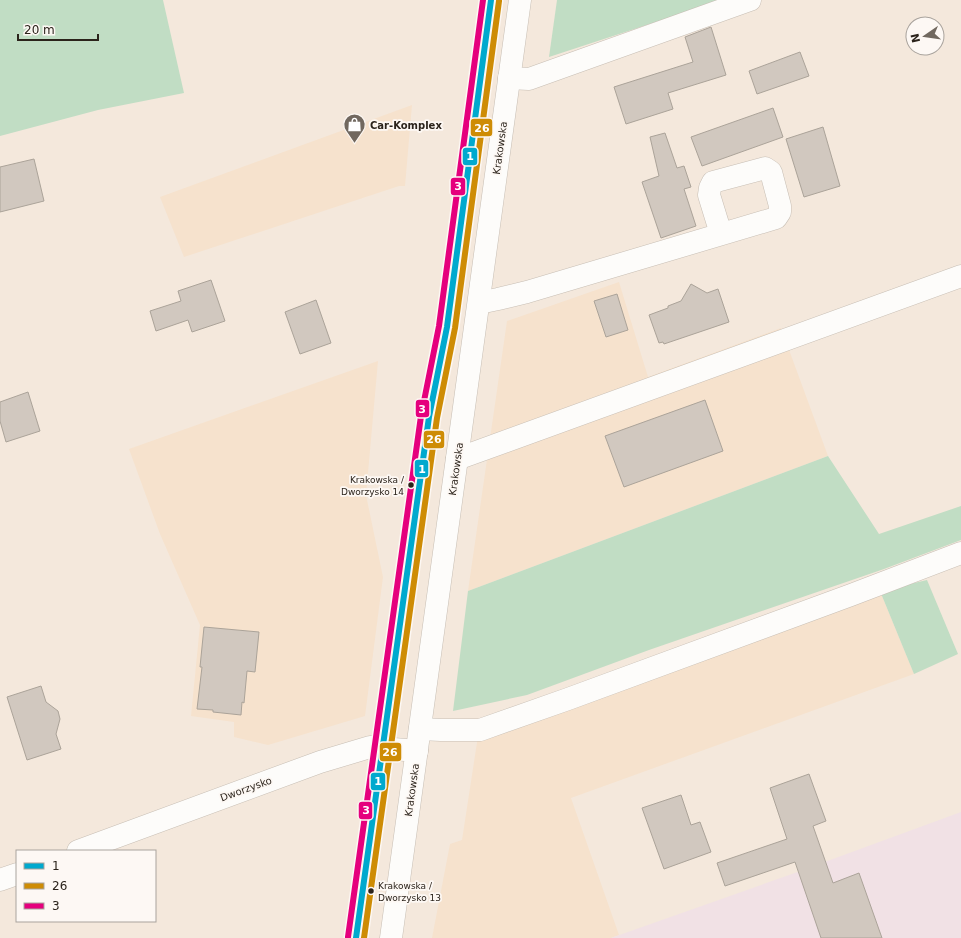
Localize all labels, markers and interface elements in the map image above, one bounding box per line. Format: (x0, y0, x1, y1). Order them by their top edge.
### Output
scale bar (18, 16, 98, 42)
north arrow (905, 16, 945, 56)
text: 20 m (24, 23, 55, 37)
text: N (908, 32, 923, 44)
shop icon: Car-Komplex (342, 112, 368, 145)
line badge: 26 (470, 118, 493, 137)
place label: Car-Komplex (370, 120, 442, 131)
street label: Krakowska (491, 121, 509, 175)
text: 26 (474, 122, 490, 135)
line badge: 1 (462, 147, 478, 166)
text: 1 (466, 150, 474, 163)
line badge: 3 (450, 177, 466, 196)
text: 3 (454, 180, 462, 193)
line badge: 3 (415, 399, 430, 418)
text: 3 (418, 403, 426, 416)
line badge: 26 (423, 430, 445, 449)
text: 26 (426, 433, 442, 446)
street label: Krakowska (447, 442, 465, 496)
line badge: 1 (414, 459, 429, 478)
text: 1 (418, 463, 426, 476)
place label: Krakowska / Dworzysko 14 (341, 475, 405, 497)
marker: Krakowska / Dworzysko 14 (406, 480, 416, 490)
line badge: 26 (379, 742, 402, 762)
text: 26 (382, 746, 398, 759)
street label: Krakowska (403, 763, 421, 817)
line badge: 1 (370, 772, 386, 791)
street label: Dworzysko (219, 775, 273, 803)
text: 1 (374, 775, 382, 788)
line badge: 3 (358, 801, 373, 820)
text: 3 (362, 804, 370, 817)
legend (16, 850, 156, 922)
text: 1 (52, 859, 60, 873)
text: 26 (52, 879, 67, 893)
place label: Krakowska / Dworzysko 13 (378, 881, 441, 903)
marker: Krakowska / Dworzysko 13 (366, 886, 376, 896)
text: 3 (52, 899, 60, 913)

